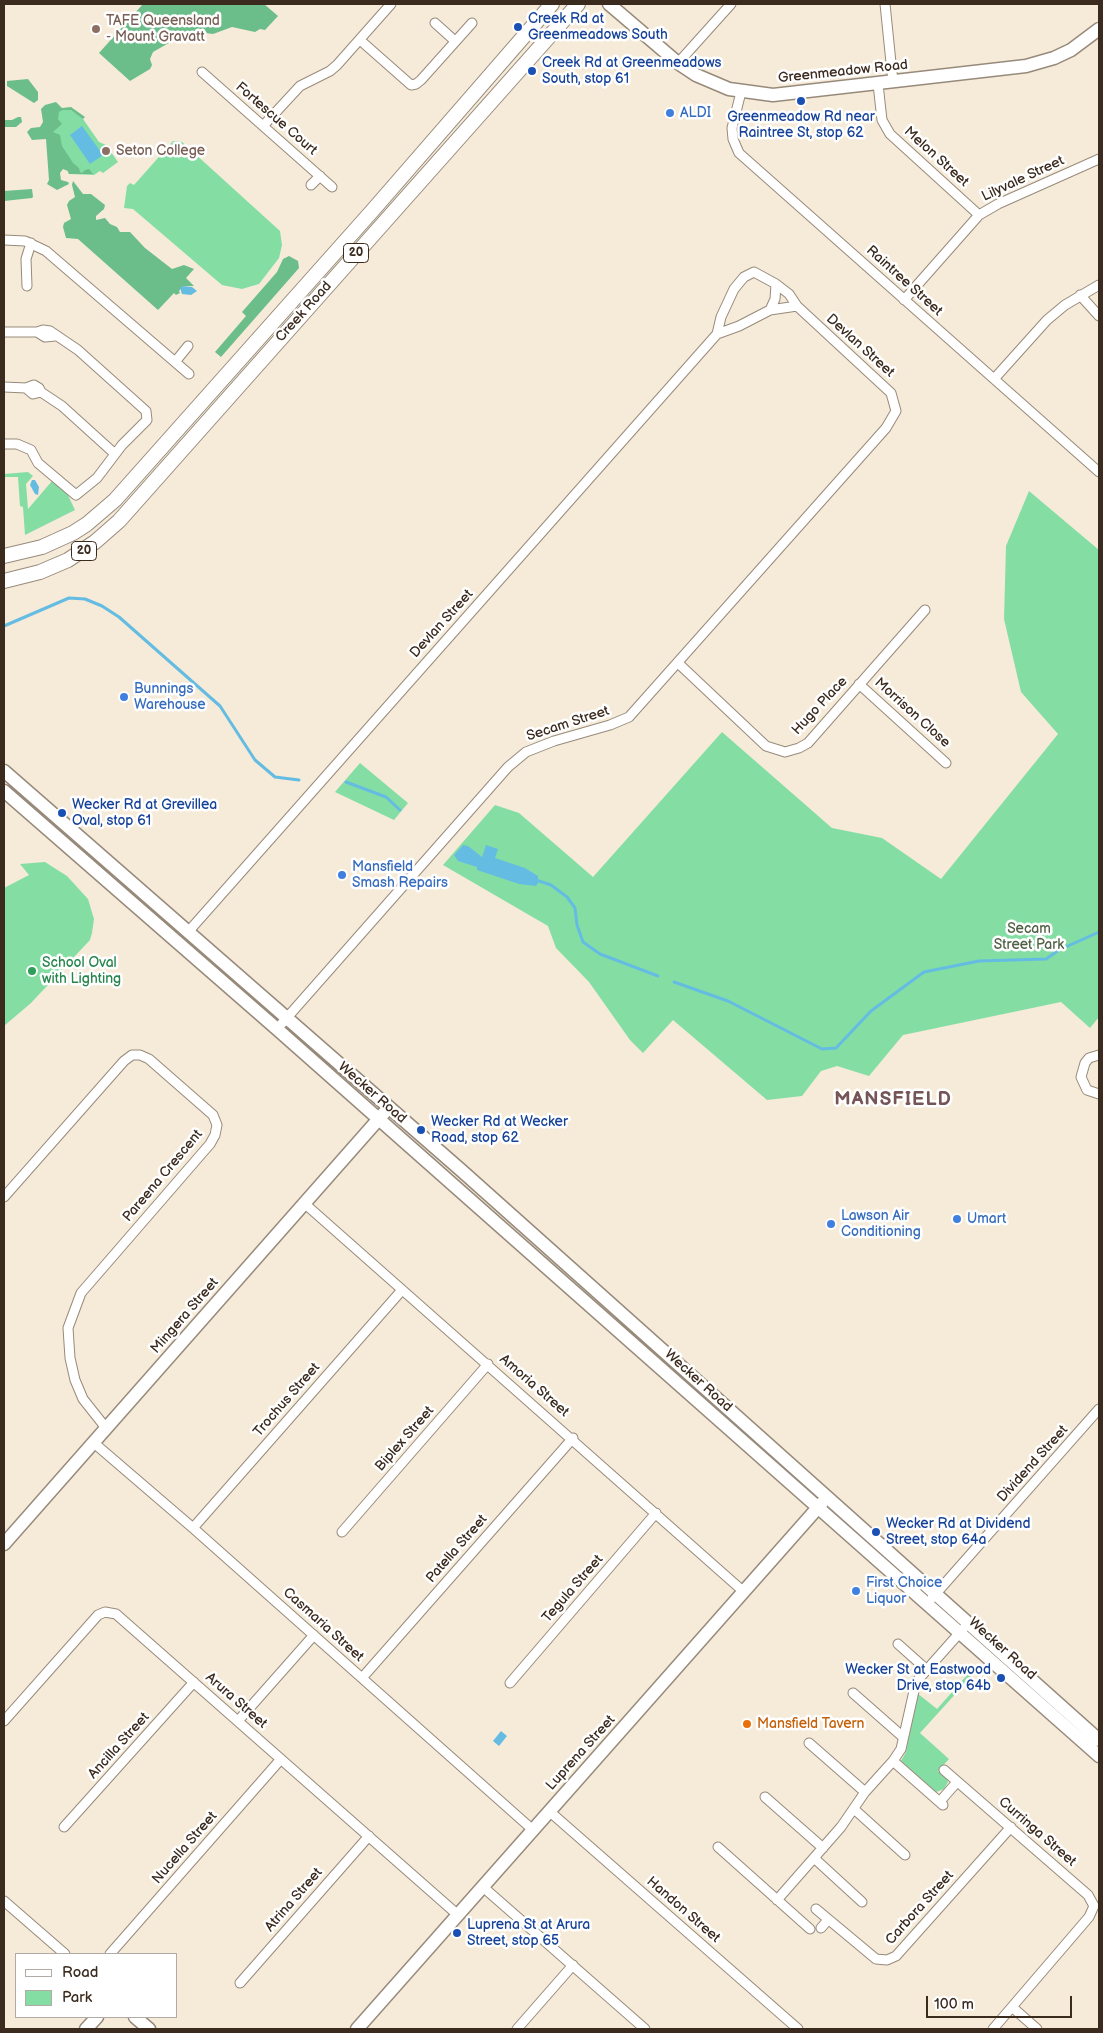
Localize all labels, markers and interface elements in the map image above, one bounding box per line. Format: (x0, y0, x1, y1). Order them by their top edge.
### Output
place label: Creek Rd at Greenmeadows South (528, 11, 668, 44)
place label: TAFE Queensland - Mount Gravatt (106, 13, 220, 46)
marker: Creek Rd at Greenmeadows South (512, 21, 524, 33)
marker: TAFE Queensland - Mount Gravatt (90, 23, 102, 35)
place label: Creek Rd at Greenmeadows South, stop 61 (542, 55, 722, 88)
street label: Greenmeadow Road (777, 57, 909, 87)
marker: Creek Rd at Greenmeadows South, stop 61 (526, 65, 538, 77)
street label: Fortescue Court (232, 79, 320, 159)
marker: Greenmeadow Rd near Raintree St, stop 62 (795, 95, 807, 107)
place label: ALDI (680, 105, 711, 121)
marker: ALDI (664, 107, 676, 119)
place label: Greenmeadow Rd near Raintree St, stop 62 (727, 109, 875, 142)
street label: Melon Street (900, 123, 972, 191)
place label: Seton College (116, 143, 205, 159)
marker: Seton College (100, 145, 112, 157)
street label: Lilyvale Street (979, 153, 1067, 205)
street label: Raintree Street (862, 242, 946, 320)
road number: 20 (344, 244, 368, 262)
street label: Creek Road (272, 278, 336, 346)
street label: Devlan Street (822, 311, 898, 381)
road number: 20 (72, 542, 96, 560)
street label: Devlan Street (407, 586, 477, 662)
street label: Hugo Place (789, 673, 851, 739)
street label: Morrison Close (871, 675, 953, 751)
place label: Bunnings Warehouse (134, 681, 206, 714)
marker: Bunnings Warehouse (118, 691, 130, 703)
street label: Secam Street (525, 703, 611, 745)
place label: Wecker Rd at Grevillea Oval, stop 61 (72, 797, 217, 830)
marker: Wecker Rd at Grevillea Oval, stop 61 (56, 807, 68, 819)
place label: Mansfield Smash Repairs (352, 859, 448, 892)
marker: Mansfield Smash Repairs (336, 869, 348, 881)
park label: Secam Street Park (994, 921, 1064, 954)
place label: School Oval with Lighting (42, 955, 121, 988)
marker: School Oval with Lighting (26, 965, 38, 977)
street label: Wecker Road (334, 1059, 410, 1127)
district label: MANSFIELD (833, 1089, 953, 1111)
place label: Wecker Rd at Wecker Road, stop 62 (431, 1114, 568, 1146)
marker: Wecker Rd at Wecker Road, stop 62 (415, 1124, 427, 1136)
street label: Pareena Crescent (120, 1127, 206, 1225)
place label: Lawson Air Conditioning (841, 1208, 921, 1240)
place label: Umart (967, 1211, 1006, 1227)
marker: Umart (951, 1213, 963, 1225)
marker: Lawson Air Conditioning (825, 1218, 837, 1230)
street label: Mingera Street (148, 1275, 222, 1357)
street label: Wecker Road (661, 1346, 735, 1416)
street label: Amoria Street (496, 1351, 572, 1421)
street label: Trochus Street (250, 1360, 324, 1440)
street label: Biplex Street (372, 1403, 438, 1475)
street label: Dividend Street (994, 1422, 1072, 1506)
street label: Patella Street (423, 1512, 491, 1586)
place label: Wecker Rd at Dividend Street, stop 64a (886, 1516, 1030, 1548)
marker: Wecker Rd at Dividend Street, stop 64a (870, 1526, 882, 1538)
street label: Tegula Street (539, 1552, 607, 1626)
place label: First Choice Liquor (866, 1575, 942, 1608)
street label: Casmaria Street (279, 1584, 367, 1666)
marker: First Choice Liquor (850, 1585, 862, 1597)
street label: Wecker Road (965, 1614, 1039, 1684)
place label: Wecker St at Eastwood Drive, stop 64b (845, 1662, 991, 1694)
street label: Arura Street (202, 1670, 270, 1732)
marker: Wecker St at Eastwood Drive, stop 64b (995, 1672, 1007, 1684)
street label: Ancilla Street (85, 1709, 153, 1783)
street label: Luprena Street (543, 1712, 619, 1794)
place label: Mansfield Tavern (757, 1716, 864, 1732)
marker: Mansfield Tavern (741, 1718, 753, 1730)
street label: Curringa Street (995, 1794, 1079, 1870)
street label: Nucella Street (149, 1808, 221, 1888)
street label: Atrina Street (262, 1865, 326, 1935)
street label: Carbora Street (882, 1868, 958, 1948)
street label: Handon Street (643, 1873, 723, 1947)
place label: Luprena St at Arura Street, stop 65 (467, 1917, 590, 1950)
marker: Luprena St at Arura Street, stop 65 (451, 1927, 463, 1939)
legend (15, 1953, 178, 2018)
text: Road (62, 1963, 98, 1982)
scale bar (928, 1986, 1074, 2018)
text: Park (62, 1988, 92, 2007)
text: 100 m (934, 1995, 974, 2014)

